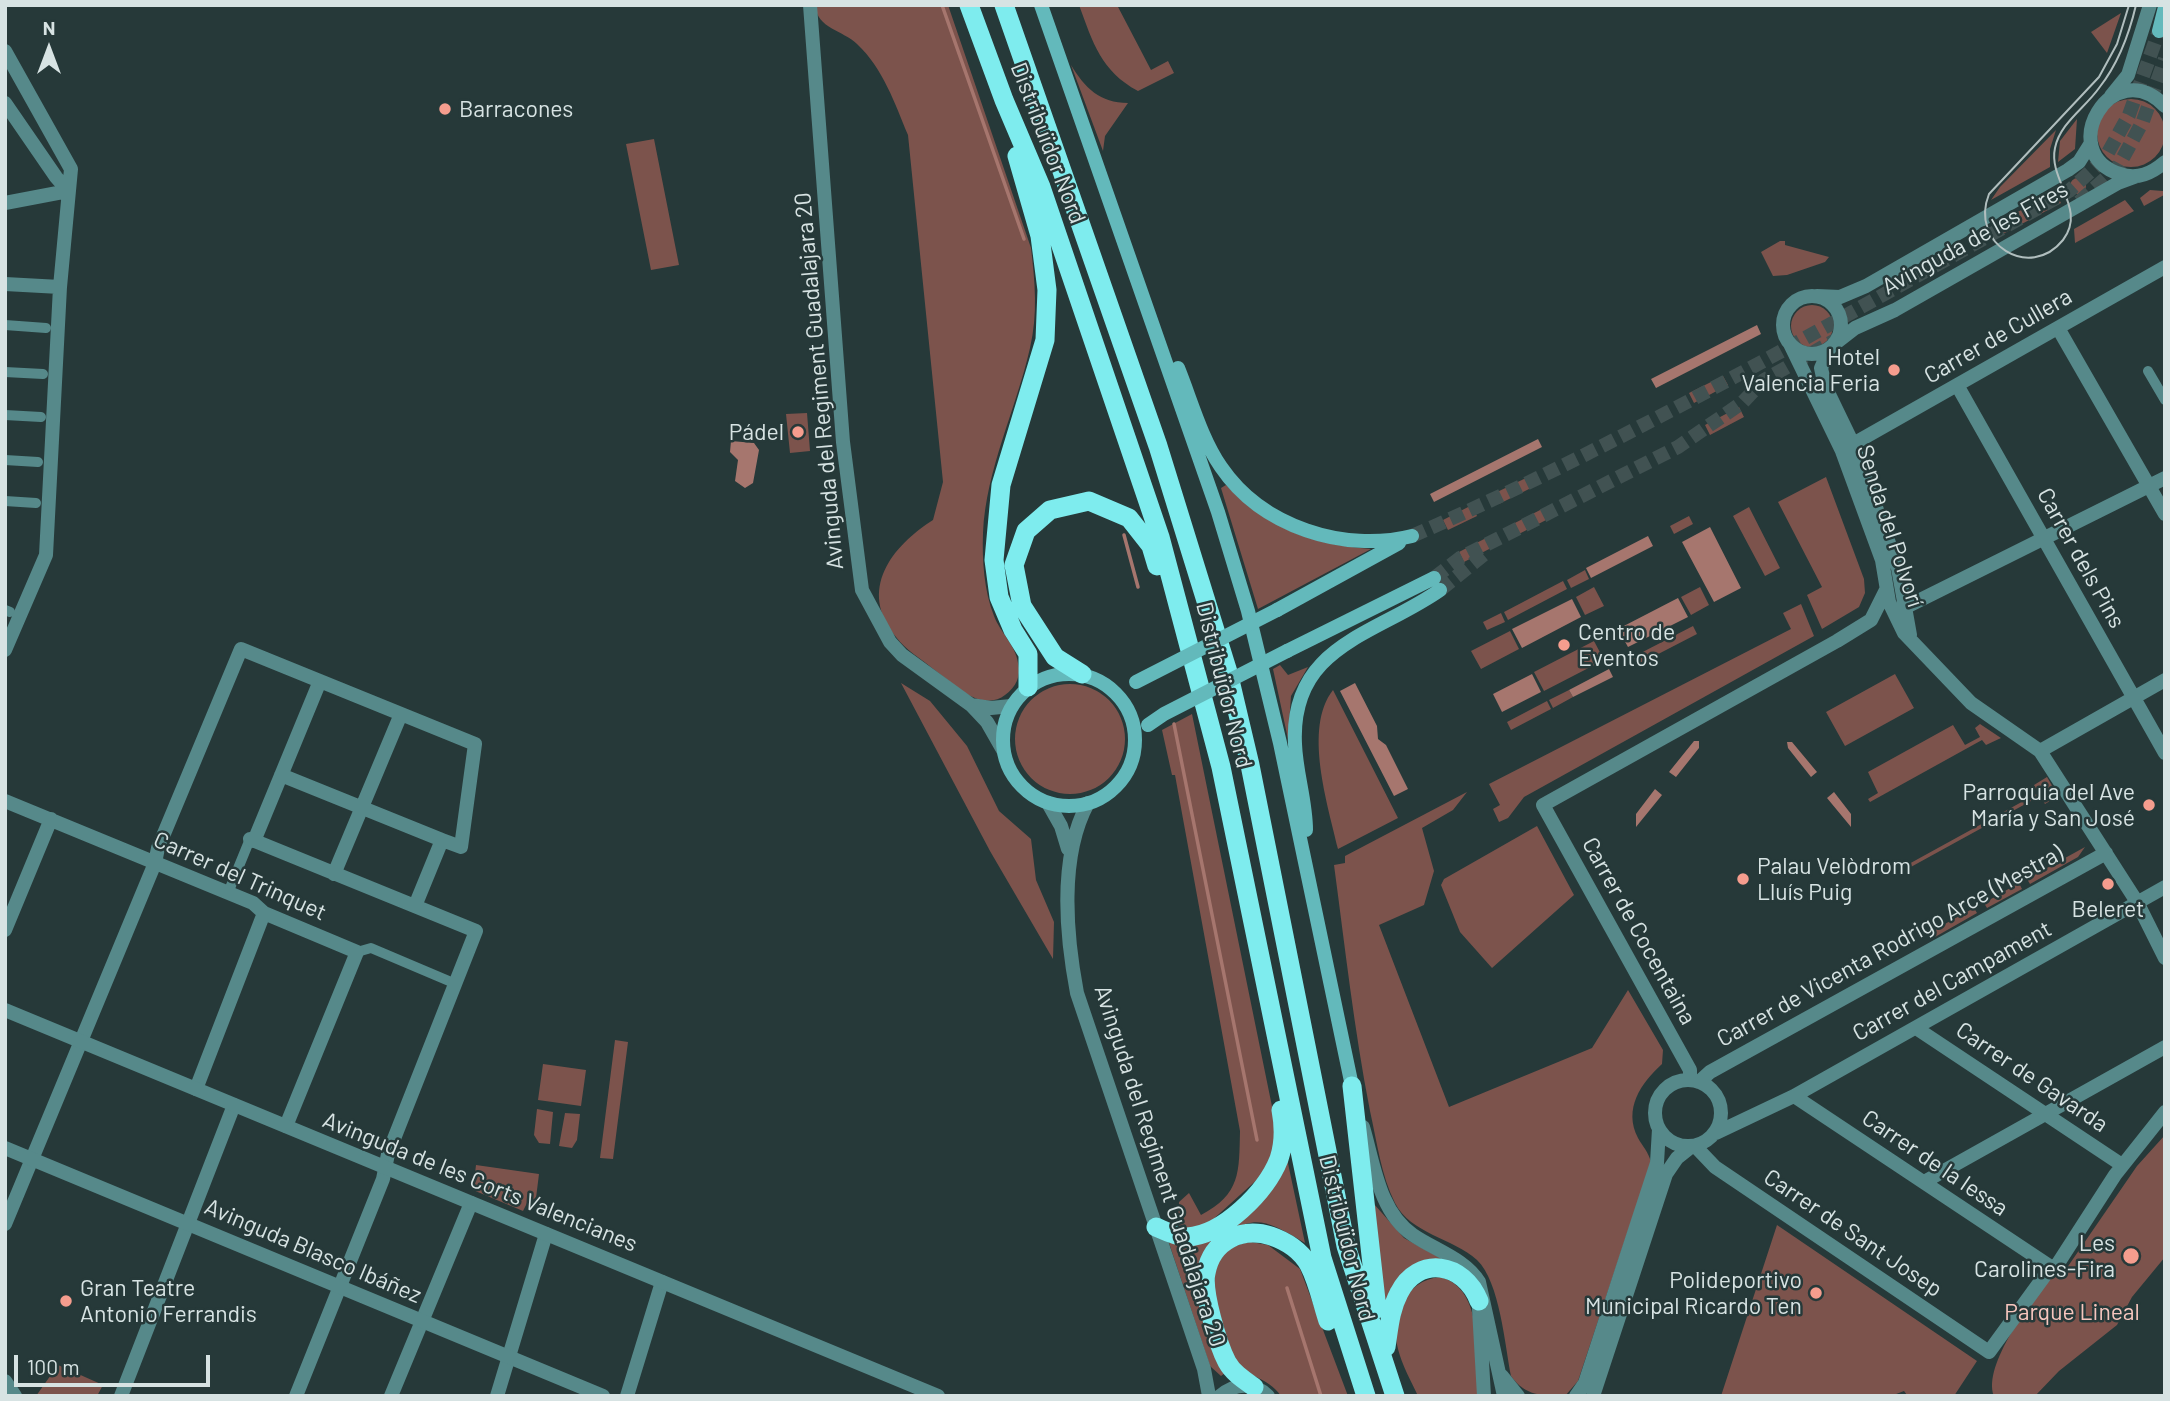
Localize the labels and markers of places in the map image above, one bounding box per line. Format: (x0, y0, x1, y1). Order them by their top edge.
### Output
place label: Barracones (459, 95, 573, 123)
marker: Barracones (437, 101, 453, 117)
place label: Hotel Valencia Feria (1741, 343, 1880, 397)
marker: Hotel Valencia Feria (1886, 362, 1902, 378)
place label: Pádel (729, 418, 784, 446)
marker: Pádel (790, 424, 806, 440)
place label: Centro de Eventos (1578, 618, 1675, 672)
marker: Centro de Eventos (1556, 637, 1572, 653)
place label: Parroquia del Ave María y San José (1962, 778, 2135, 832)
marker: Parroquia del Ave María y San José (2141, 797, 2157, 813)
place label: Palau Velòdrom Lluís Puig (1757, 852, 1911, 906)
marker: Palau Velòdrom Lluís Puig (1735, 871, 1751, 887)
marker: Beleret (2100, 876, 2116, 892)
place label: Beleret (2072, 895, 2144, 923)
place label: Les Carolines-Fira (1974, 1229, 2115, 1283)
marker: Les Carolines-Fira (2121, 1246, 2141, 1266)
place label: Polideportivo Municipal Ricardo Ten (1585, 1266, 1802, 1320)
place label: Gran Teatre Antonio Ferrandis (80, 1274, 257, 1328)
marker: Polideportivo Municipal Ricardo Ten (1808, 1285, 1824, 1301)
marker: Gran Teatre Antonio Ferrandis (58, 1293, 74, 1309)

